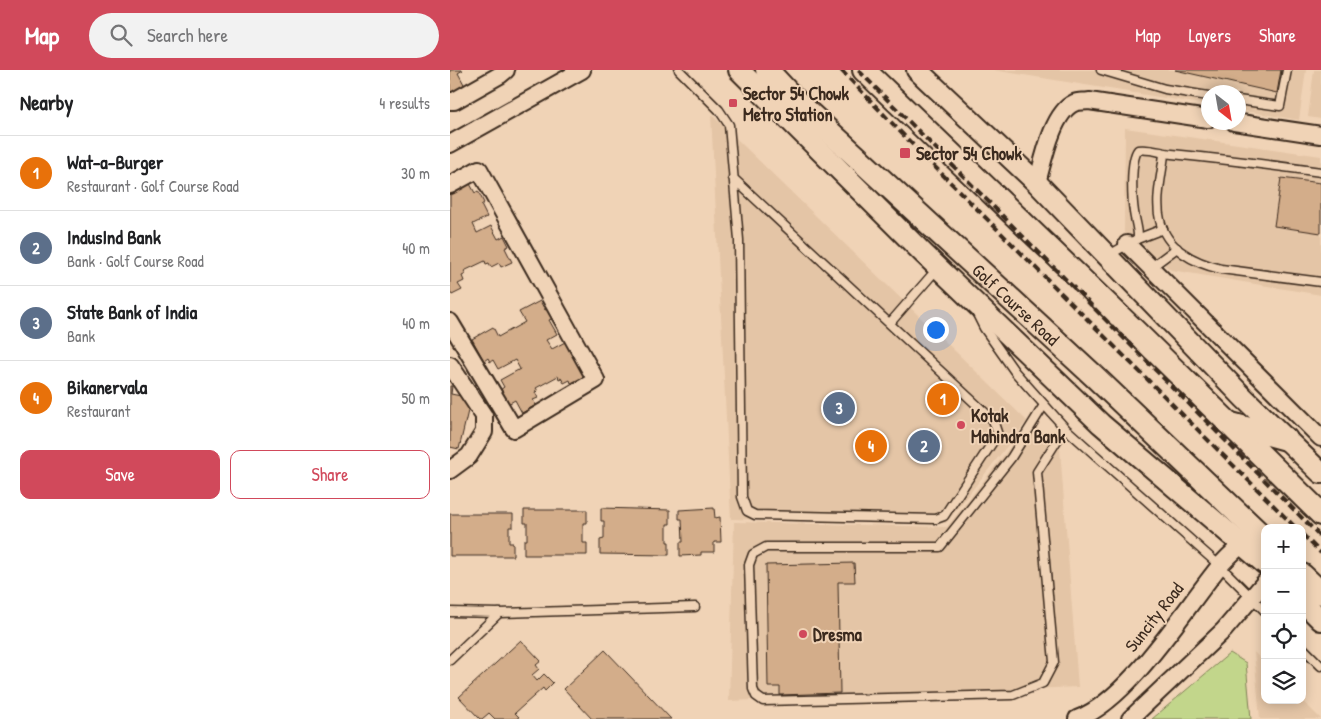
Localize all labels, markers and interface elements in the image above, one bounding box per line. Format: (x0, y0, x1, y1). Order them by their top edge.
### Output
search box (89, 13, 439, 58)
text: Map (25, 19, 59, 51)
icon: search (107, 21, 135, 49)
text: Search here (147, 22, 228, 48)
text: Map (1135, 23, 1161, 48)
text: Layers (1189, 23, 1231, 48)
text: Share (1259, 23, 1296, 48)
place label: Sector 54 Chowk Metro Station (743, 81, 849, 127)
north arrow (1201, 85, 1246, 130)
text: Nearby (20, 88, 73, 117)
text: 4 results (379, 92, 430, 114)
marker: Sector 54 Chowk Metro Station (727, 97, 739, 109)
place label: Sector 54 Chowk (916, 141, 1022, 166)
marker: Sector 54 Chowk (898, 146, 912, 160)
text: Wat-a-Burger (67, 149, 163, 175)
text: 1 (33, 162, 39, 184)
text: 30 m (401, 162, 430, 184)
text: Restaurant · Golf Course Road (67, 175, 239, 197)
text: IndusInd Bank (67, 224, 161, 250)
text: 2 (32, 237, 40, 259)
text: 40 m (402, 237, 430, 259)
text: Bank · Golf Course Road (67, 250, 204, 272)
street label: Golf Course Road (967, 257, 1065, 351)
text: State Bank of India (67, 299, 197, 325)
text: 3 (32, 312, 40, 334)
text: 40 m (402, 312, 430, 334)
your location (923, 317, 949, 343)
text: Bank (67, 325, 95, 347)
text: Bikanervala (67, 374, 147, 400)
pin: 1 (927, 380, 959, 418)
text: 4 (33, 387, 39, 409)
text: 50 m (402, 387, 430, 409)
pin: 3 (823, 389, 855, 427)
text: Restaurant (67, 400, 130, 422)
place label: Kotak Mahindra Bank (971, 403, 1066, 449)
marker: Kotak Mahindra Bank (955, 419, 967, 431)
pin: 4 (855, 427, 887, 465)
pin: 2 (908, 427, 940, 465)
button: Save (20, 450, 220, 499)
button: Share (230, 450, 430, 499)
map controls (1261, 524, 1306, 704)
button: + (1261, 524, 1306, 569)
button: − (1261, 569, 1306, 614)
street label: Suncity Road (1119, 577, 1189, 657)
button: locate (1261, 614, 1306, 659)
place label: Dresma (813, 622, 863, 647)
marker: Dresma (797, 628, 809, 640)
button: layers (1261, 659, 1306, 704)

